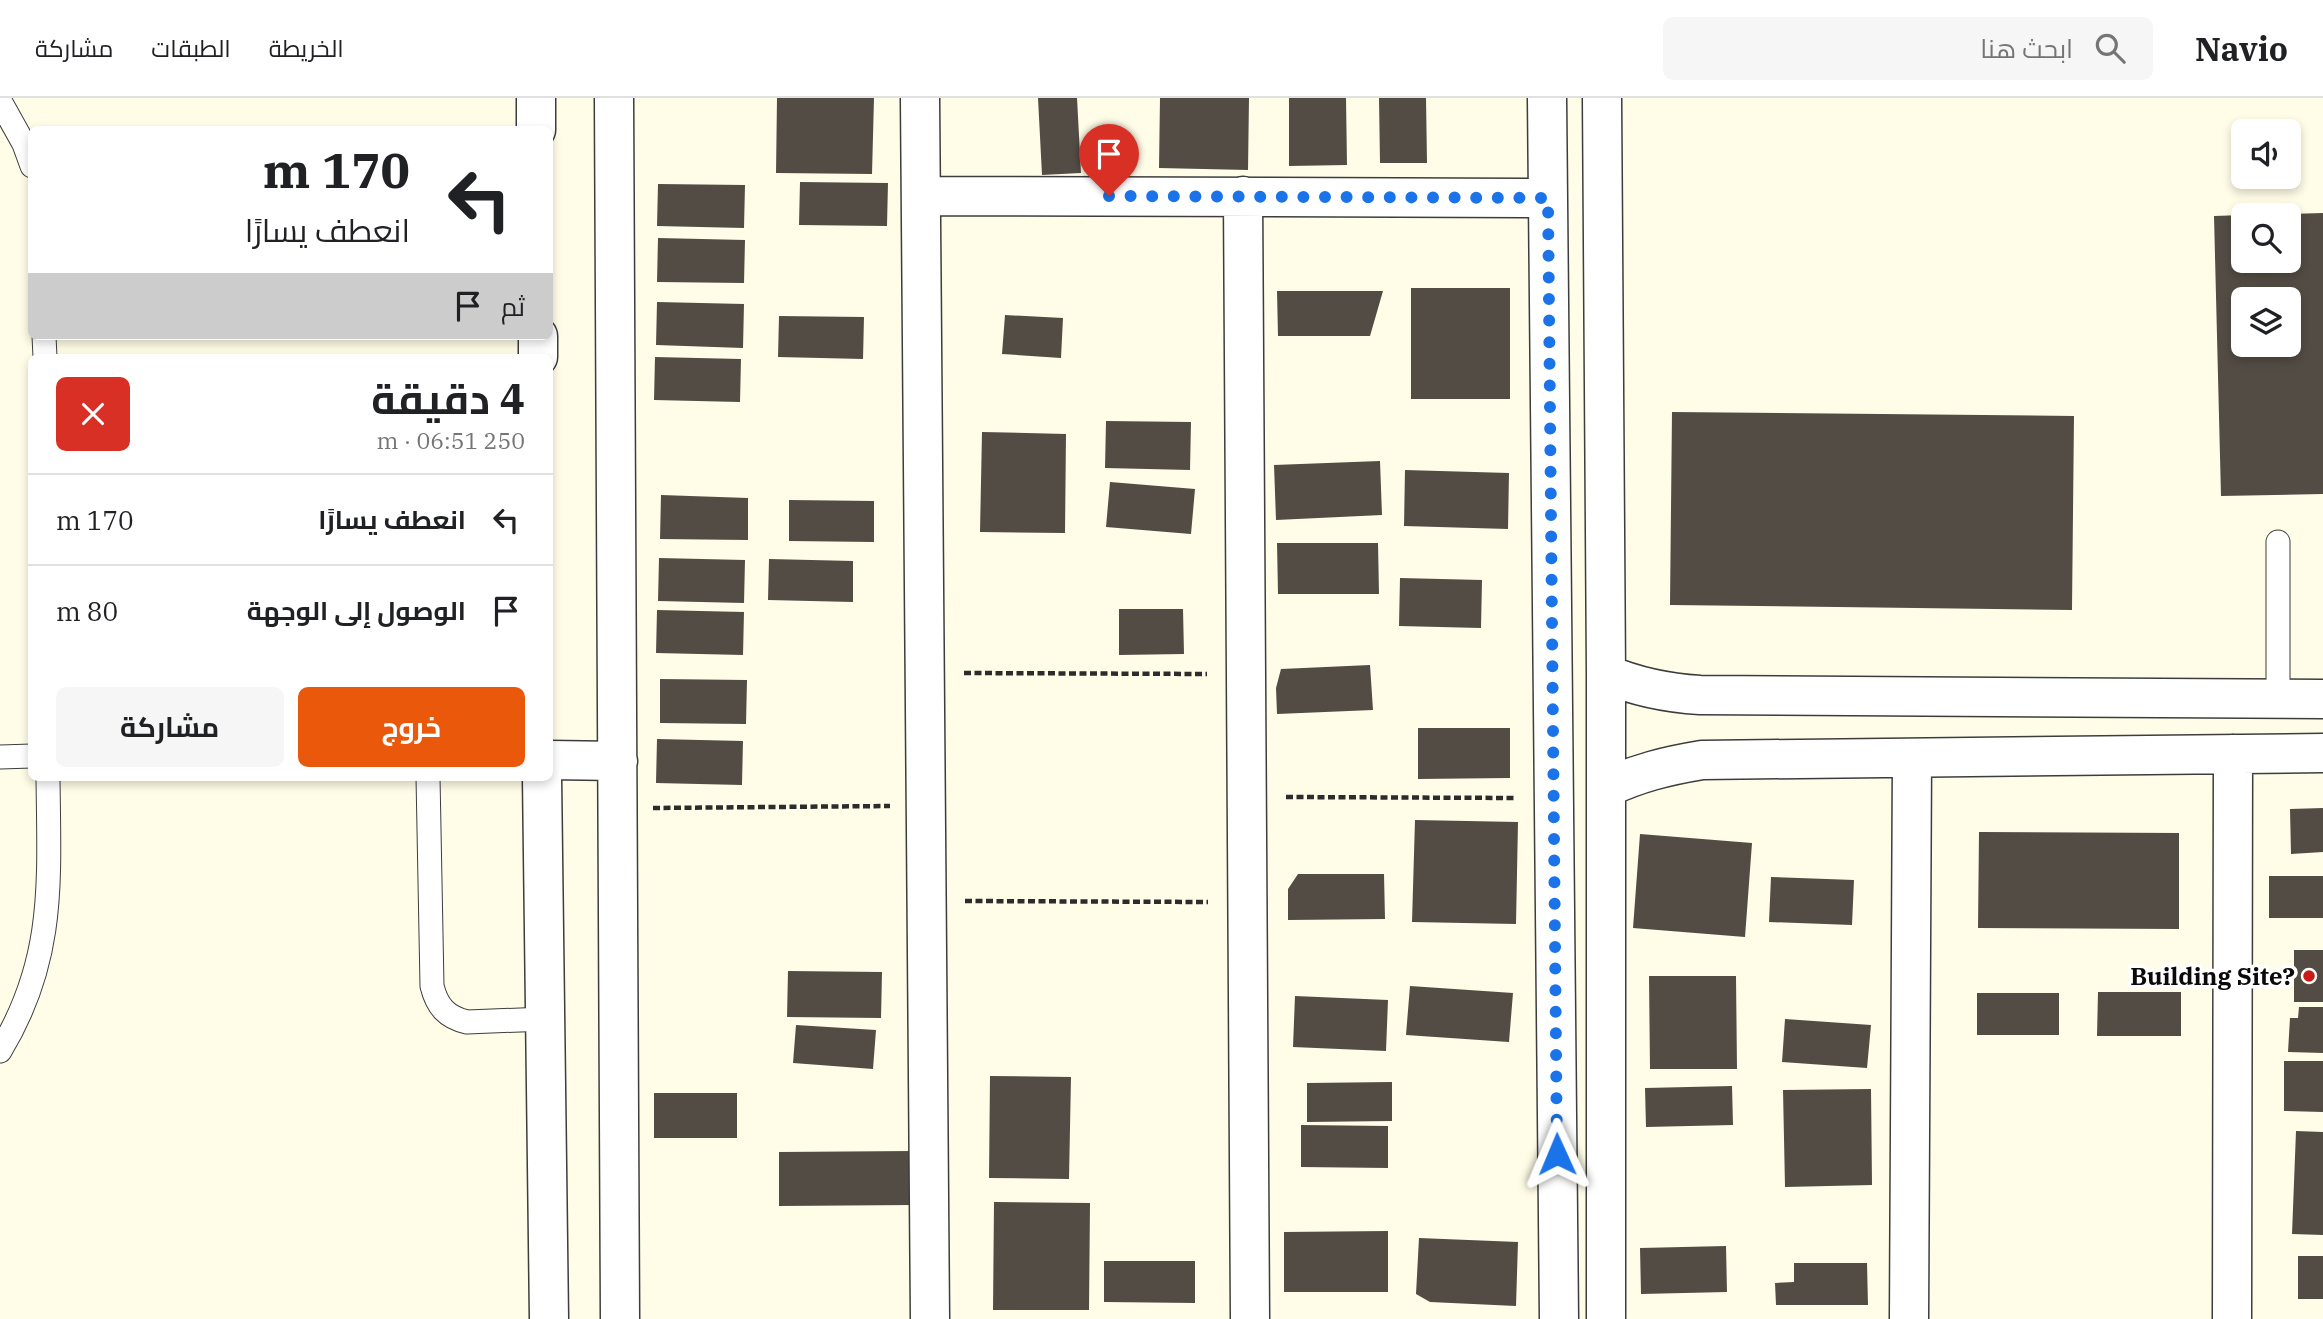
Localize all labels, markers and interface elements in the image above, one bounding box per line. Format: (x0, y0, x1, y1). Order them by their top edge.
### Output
search box (1663, 17, 2153, 80)
text: Navio (2195, 27, 2288, 70)
icon: search (2091, 29, 2129, 67)
text: ابحث هنا (1980, 31, 2073, 65)
text: مشاركة (35, 32, 113, 64)
text: الطبقات (151, 32, 231, 64)
text: الخريطة (269, 32, 344, 64)
map controls (2231, 119, 2301, 357)
button: sound (2231, 119, 2301, 189)
pin (1079, 124, 1139, 196)
icon: arrive (1090, 135, 1128, 173)
text: 170 m (263, 138, 410, 201)
icon: left (434, 154, 525, 245)
button: search (2231, 203, 2301, 273)
text: انعطف يسارًا (245, 209, 410, 251)
icon: arrive (449, 287, 487, 325)
button: layers (2231, 287, 2301, 357)
text: ثم (501, 289, 525, 323)
text: 4 دقيقة (371, 371, 525, 426)
button: close (56, 377, 130, 451)
text: 250 m · 06:51 (376, 425, 525, 455)
icon: left (487, 501, 525, 539)
text: انعطف يسارًا (318, 502, 466, 536)
text: 170 m (56, 503, 134, 537)
icon: arrive (487, 592, 525, 630)
text: الوصول إلى الوجهة (247, 593, 466, 627)
text: 80 m (56, 594, 118, 628)
button: مشاركة (56, 687, 284, 767)
button: خروج (298, 687, 525, 767)
place label: Building Site? (2130, 960, 2295, 992)
marker: Building Site? (2301, 968, 2317, 984)
position arrow (1520, 1117, 1594, 1191)

